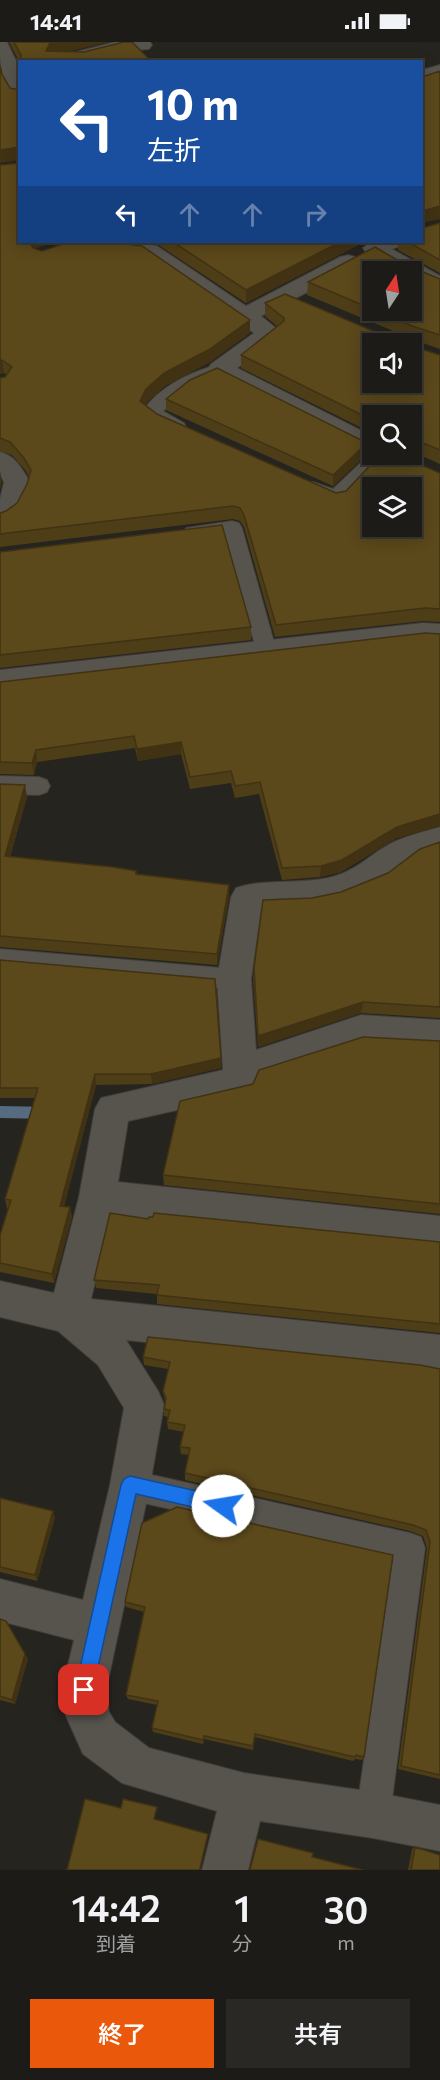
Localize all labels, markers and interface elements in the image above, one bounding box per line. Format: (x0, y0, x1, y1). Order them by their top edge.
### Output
text: 14:41 (30, 8, 82, 35)
text: 10 m (147, 77, 239, 129)
icon: left (48, 84, 126, 162)
text: 左折 (147, 133, 201, 166)
icon: left (110, 198, 143, 231)
icon: ahead (173, 198, 206, 231)
icon: ahead (236, 198, 269, 231)
icon: right (299, 198, 332, 231)
north arrow (362, 261, 422, 321)
map controls (362, 261, 422, 537)
button: sound (362, 333, 422, 393)
button: search (362, 405, 422, 465)
button: layers (362, 477, 422, 537)
position arrow (191, 1474, 255, 1538)
pin (58, 1664, 109, 1715)
icon: arrive (67, 1673, 100, 1706)
text: 14:42 (72, 1885, 161, 1929)
text: 1 (234, 1885, 250, 1929)
text: 30 (324, 1887, 368, 1931)
text: m (337, 1930, 355, 1954)
text: 到着 (96, 1931, 136, 1955)
text: 分 (232, 1931, 252, 1955)
button: 終了 (30, 1999, 214, 2068)
button: 共有 (226, 1999, 410, 2068)

